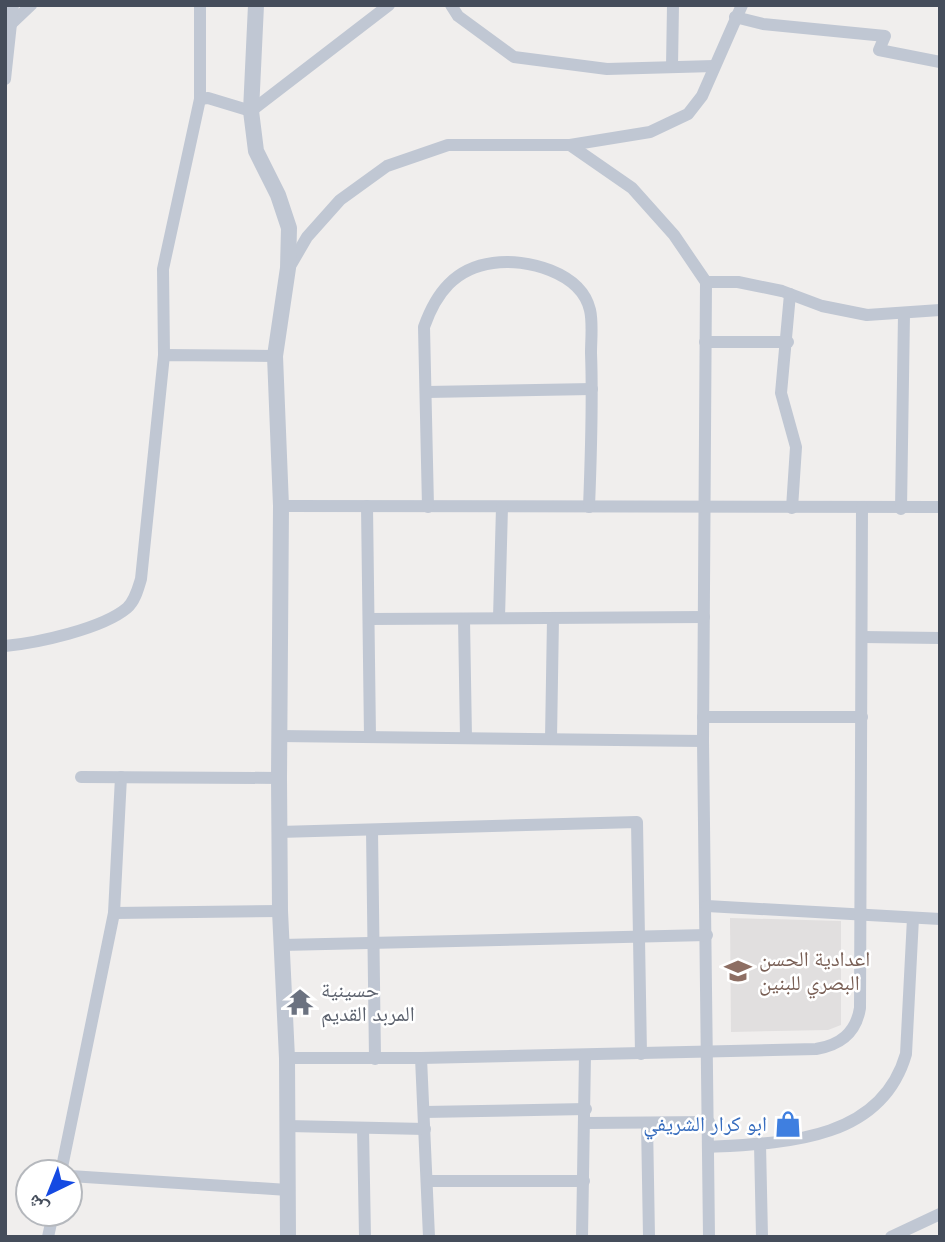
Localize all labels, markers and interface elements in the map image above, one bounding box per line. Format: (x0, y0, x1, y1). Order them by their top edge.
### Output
place label: اعدادية الحسن البصري للبنين (759, 946, 870, 999)
school or university icon: اعدادية الحسن البصري للبنين (723, 956, 753, 986)
place label: حسينية المربد القديم (321, 977, 415, 1028)
temple icon: حسينية المربد القديم (285, 987, 315, 1017)
shop icon: ابو كرار الشريفي (773, 1109, 803, 1139)
place label: ابو كرار الشريفي (643, 1111, 767, 1140)
north arrow (14, 1158, 84, 1228)
text: ش (23, 1190, 53, 1220)

